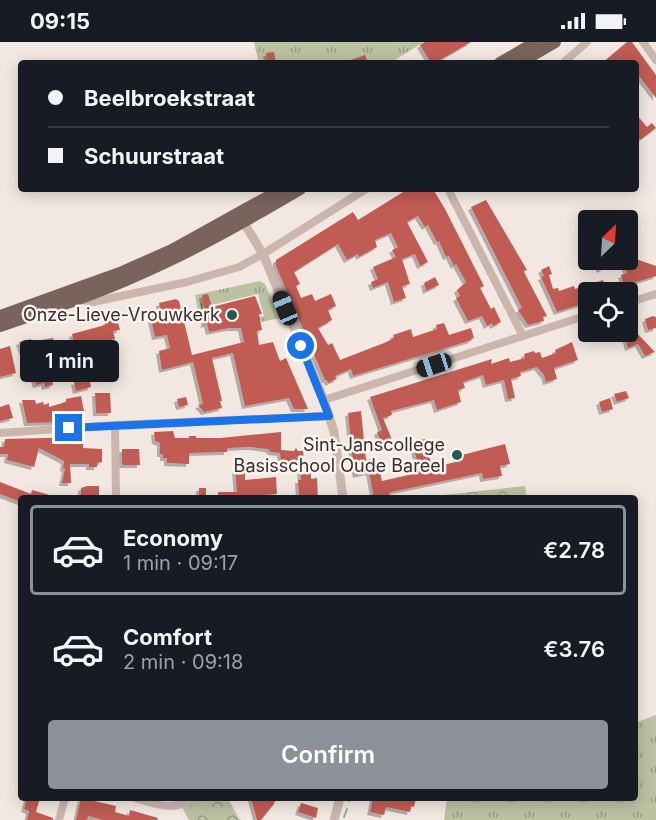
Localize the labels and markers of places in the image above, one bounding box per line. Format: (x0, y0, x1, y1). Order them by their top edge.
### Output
place label: Onze-Lieve-Vrouwkerk (23, 304, 220, 325)
marker: Onze-Lieve-Vrouwkerk (225, 308, 239, 322)
place label: Sint-Janscollege Basisschool Oude Bareel (234, 434, 445, 476)
marker: Sint-Janscollege Basisschool Oude Bareel (450, 448, 464, 462)

